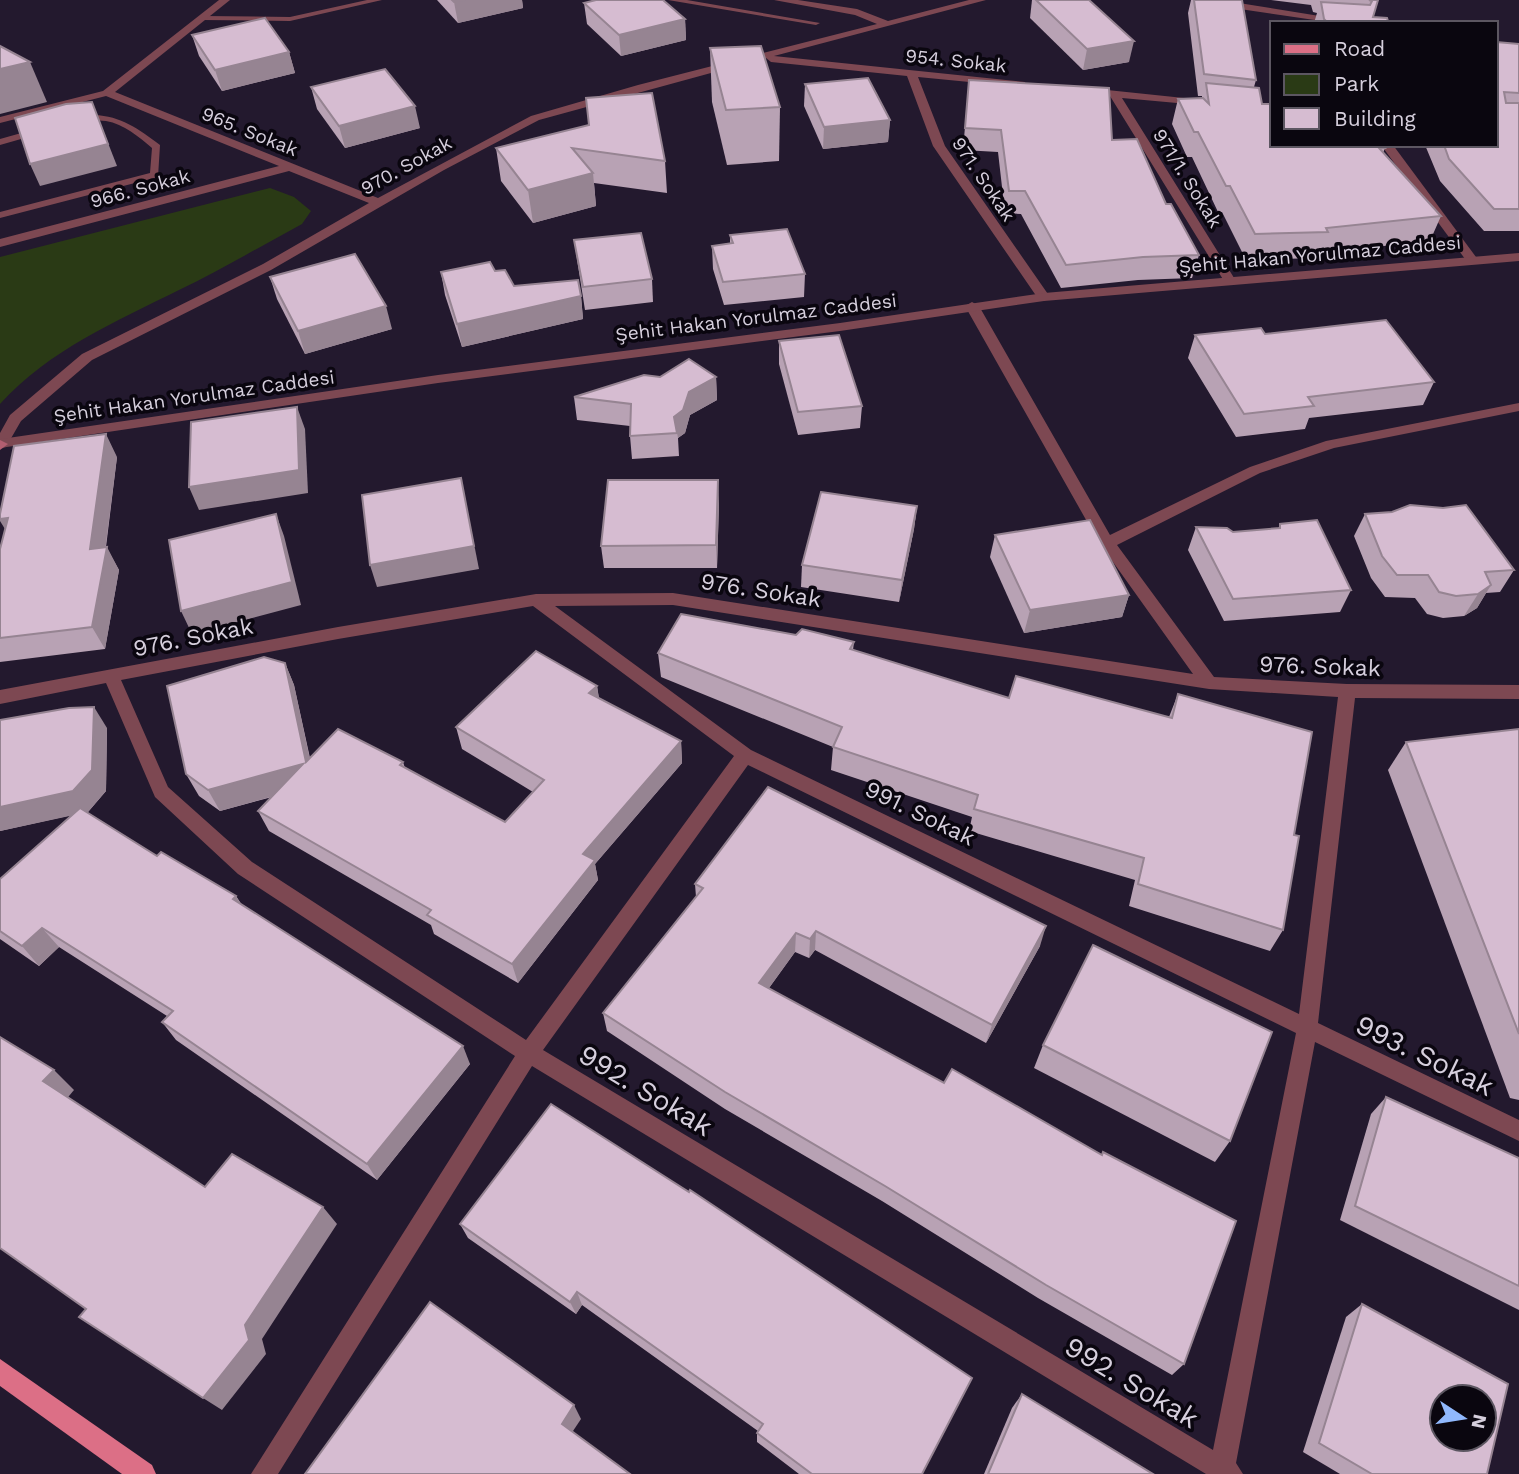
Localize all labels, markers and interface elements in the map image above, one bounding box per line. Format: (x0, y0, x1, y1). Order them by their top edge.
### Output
legend (1270, 21, 1498, 147)
text: Road (1334, 36, 1385, 61)
street label: 954. Sokak (904, 44, 1008, 77)
text: Park (1334, 71, 1379, 96)
street label: 965. Sokak (198, 102, 301, 161)
text: Building (1334, 106, 1416, 131)
street label: 971/1. Sokak (1148, 125, 1227, 232)
street label: 970. Sokak (357, 131, 456, 200)
street label: 971. Sokak (947, 133, 1020, 226)
street label: 966. Sokak (88, 164, 193, 213)
street label: Şehit Hakan Yorulmaz Caddesi (1178, 231, 1462, 278)
street label: Şehit Hakan Yorulmaz Caddesi (614, 289, 898, 346)
street label: Şehit Hakan Yorulmaz Caddesi (52, 365, 336, 428)
street label: 976. Sokak (699, 568, 823, 613)
street label: 976. Sokak (131, 613, 255, 662)
street label: 976. Sokak (1259, 651, 1381, 682)
street label: 991. Sokak (861, 775, 979, 852)
street label: 993. Sokak (1350, 1008, 1499, 1103)
street label: 992. Sokak (573, 1038, 719, 1143)
street label: 992. Sokak (1059, 1330, 1205, 1435)
north arrow (1428, 1383, 1498, 1453)
text: N (1466, 1412, 1492, 1431)

